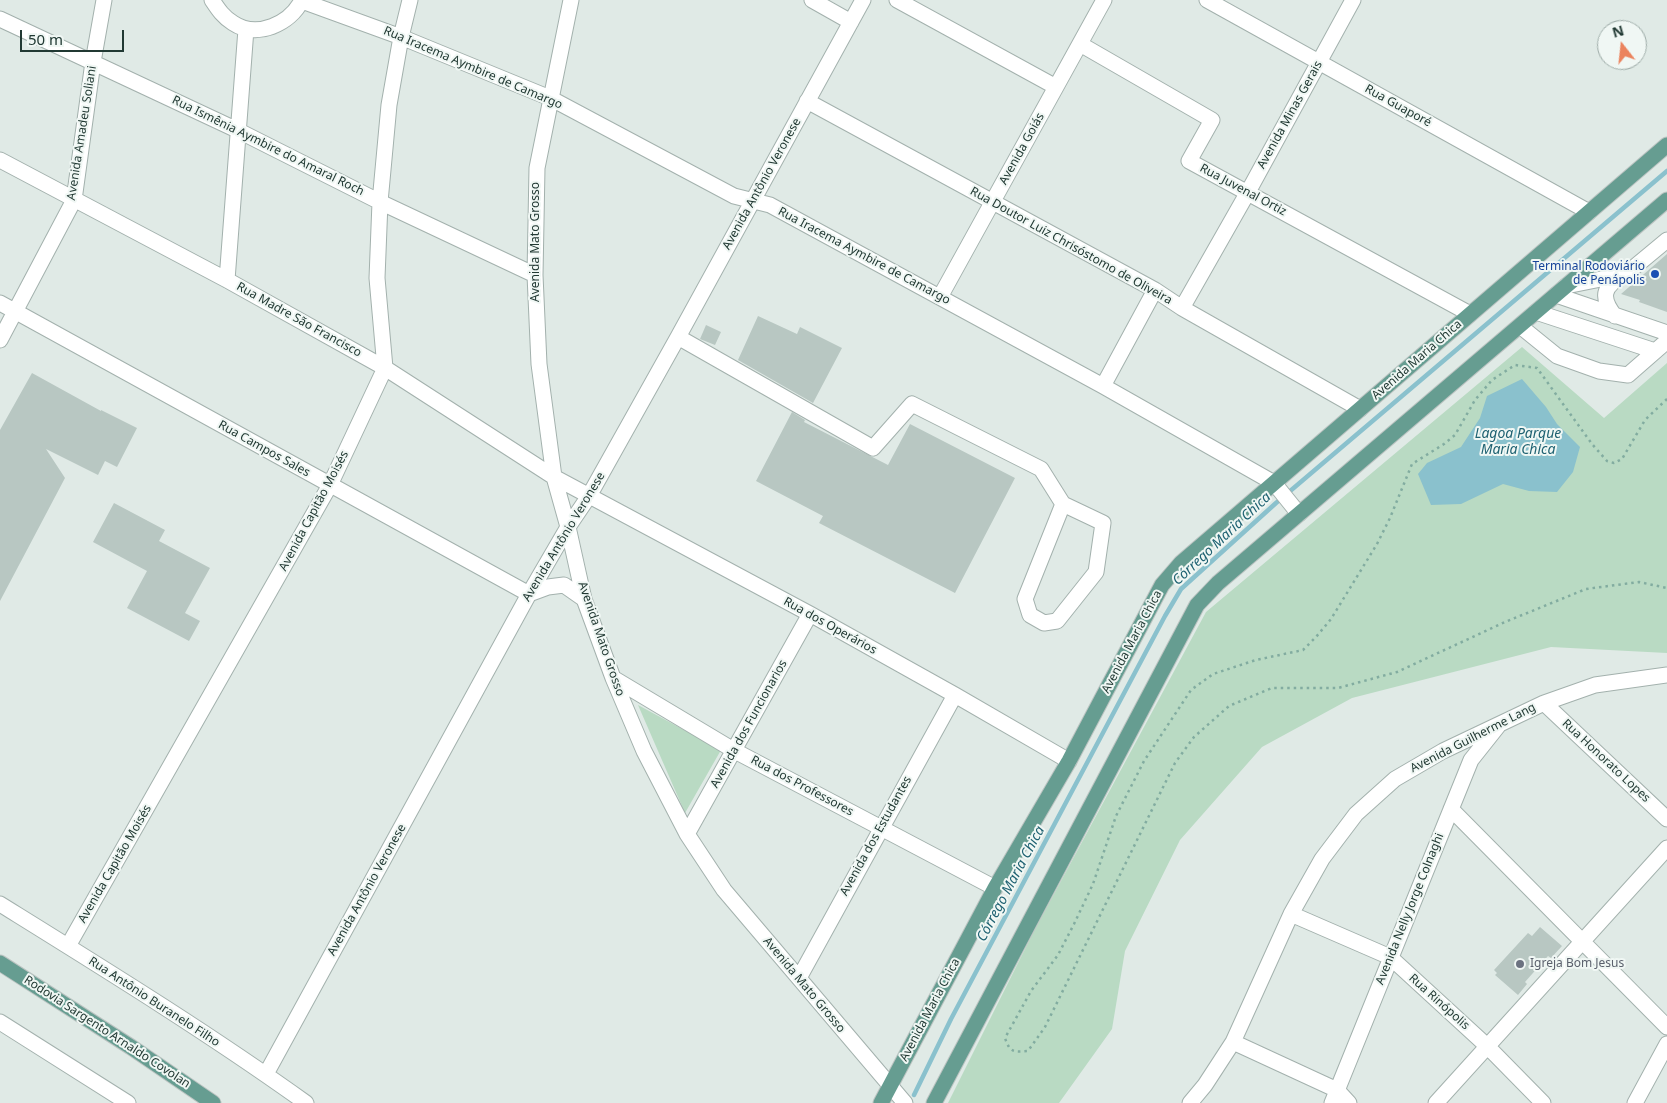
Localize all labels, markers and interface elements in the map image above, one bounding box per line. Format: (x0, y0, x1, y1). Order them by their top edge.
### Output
scale bar (22, 20, 126, 52)
north arrow (1597, 20, 1647, 70)
text: N (1610, 20, 1626, 42)
street label: Rua Iracema Aymbire de Camargo (381, 24, 565, 112)
text: 50 m (28, 29, 63, 49)
street label: Avenida Minas Gerais (1254, 59, 1326, 171)
street label: Avenida Amadeu Soliani (64, 65, 100, 201)
street label: Rua Guaporé (1362, 82, 1434, 130)
street label: Rua Ismênia Aymbire do Amaral Roch (170, 93, 366, 199)
street label: Avenida Goiás (996, 111, 1048, 187)
street label: Avenida Antônio Veronese (720, 116, 804, 252)
street label: Rua Juvenal Ortiz (1197, 161, 1289, 219)
street label: Avenida Mato Grosso (529, 182, 543, 302)
street label: Rua Doutor Luiz Chrisóstomo de Oliveira (968, 184, 1174, 308)
street label: Rua Iracema Aymbire de Camargo (775, 204, 953, 308)
place label: Terminal Rodoviário de Penápolis (1532, 260, 1645, 288)
marker: Terminal Rodoviário de Penápolis (1649, 268, 1661, 280)
street label: Rua Madre São Francisco (234, 280, 364, 360)
street label: Avenida Maria Chica (1369, 317, 1465, 403)
street label: Rua Campos Sales (216, 418, 312, 480)
water label: Lagoa Parque Maria Chica (1475, 426, 1561, 458)
street label: Avenida Capitão Moisés (276, 448, 352, 574)
street label: Avenida Antônio Veronese (520, 470, 608, 604)
water label: Córrego Maria Chica (1169, 489, 1275, 589)
street label: Avenida Mato Grosso (575, 580, 627, 698)
street label: Avenida Maria Chica (1099, 588, 1165, 696)
street label: Rua dos Operários (781, 594, 879, 658)
street label: Avenida dos Funcionarios (708, 657, 790, 791)
street label: Avenida Guilherme Lang (1408, 700, 1538, 776)
street label: Rua Honorato Lopes (1559, 716, 1653, 806)
street label: Rua dos Professores (748, 753, 856, 819)
street label: Avenida dos Estudantes (837, 774, 915, 898)
street label: Avenida Capitão Moisés (75, 802, 155, 926)
street label: Avenida Antônio Veronese (325, 822, 409, 958)
water label: Córrego Maria Chica (973, 823, 1049, 945)
street label: Avenida Nelly Jorge Colnaghi (1373, 831, 1447, 987)
street label: Avenida Mato Grosso (760, 934, 848, 1036)
street label: Rua Antônio Buranelo Filho (86, 954, 222, 1050)
street label: Avenida Maria Chica (897, 956, 963, 1064)
place label: Igreja Bom Jesus (1530, 957, 1624, 971)
marker: Igreja Bom Jesus (1514, 958, 1526, 970)
street label: Rua Rinópolis (1406, 971, 1472, 1033)
street label: Rodovia Sargento Arnaldo Covolan (21, 973, 193, 1091)

